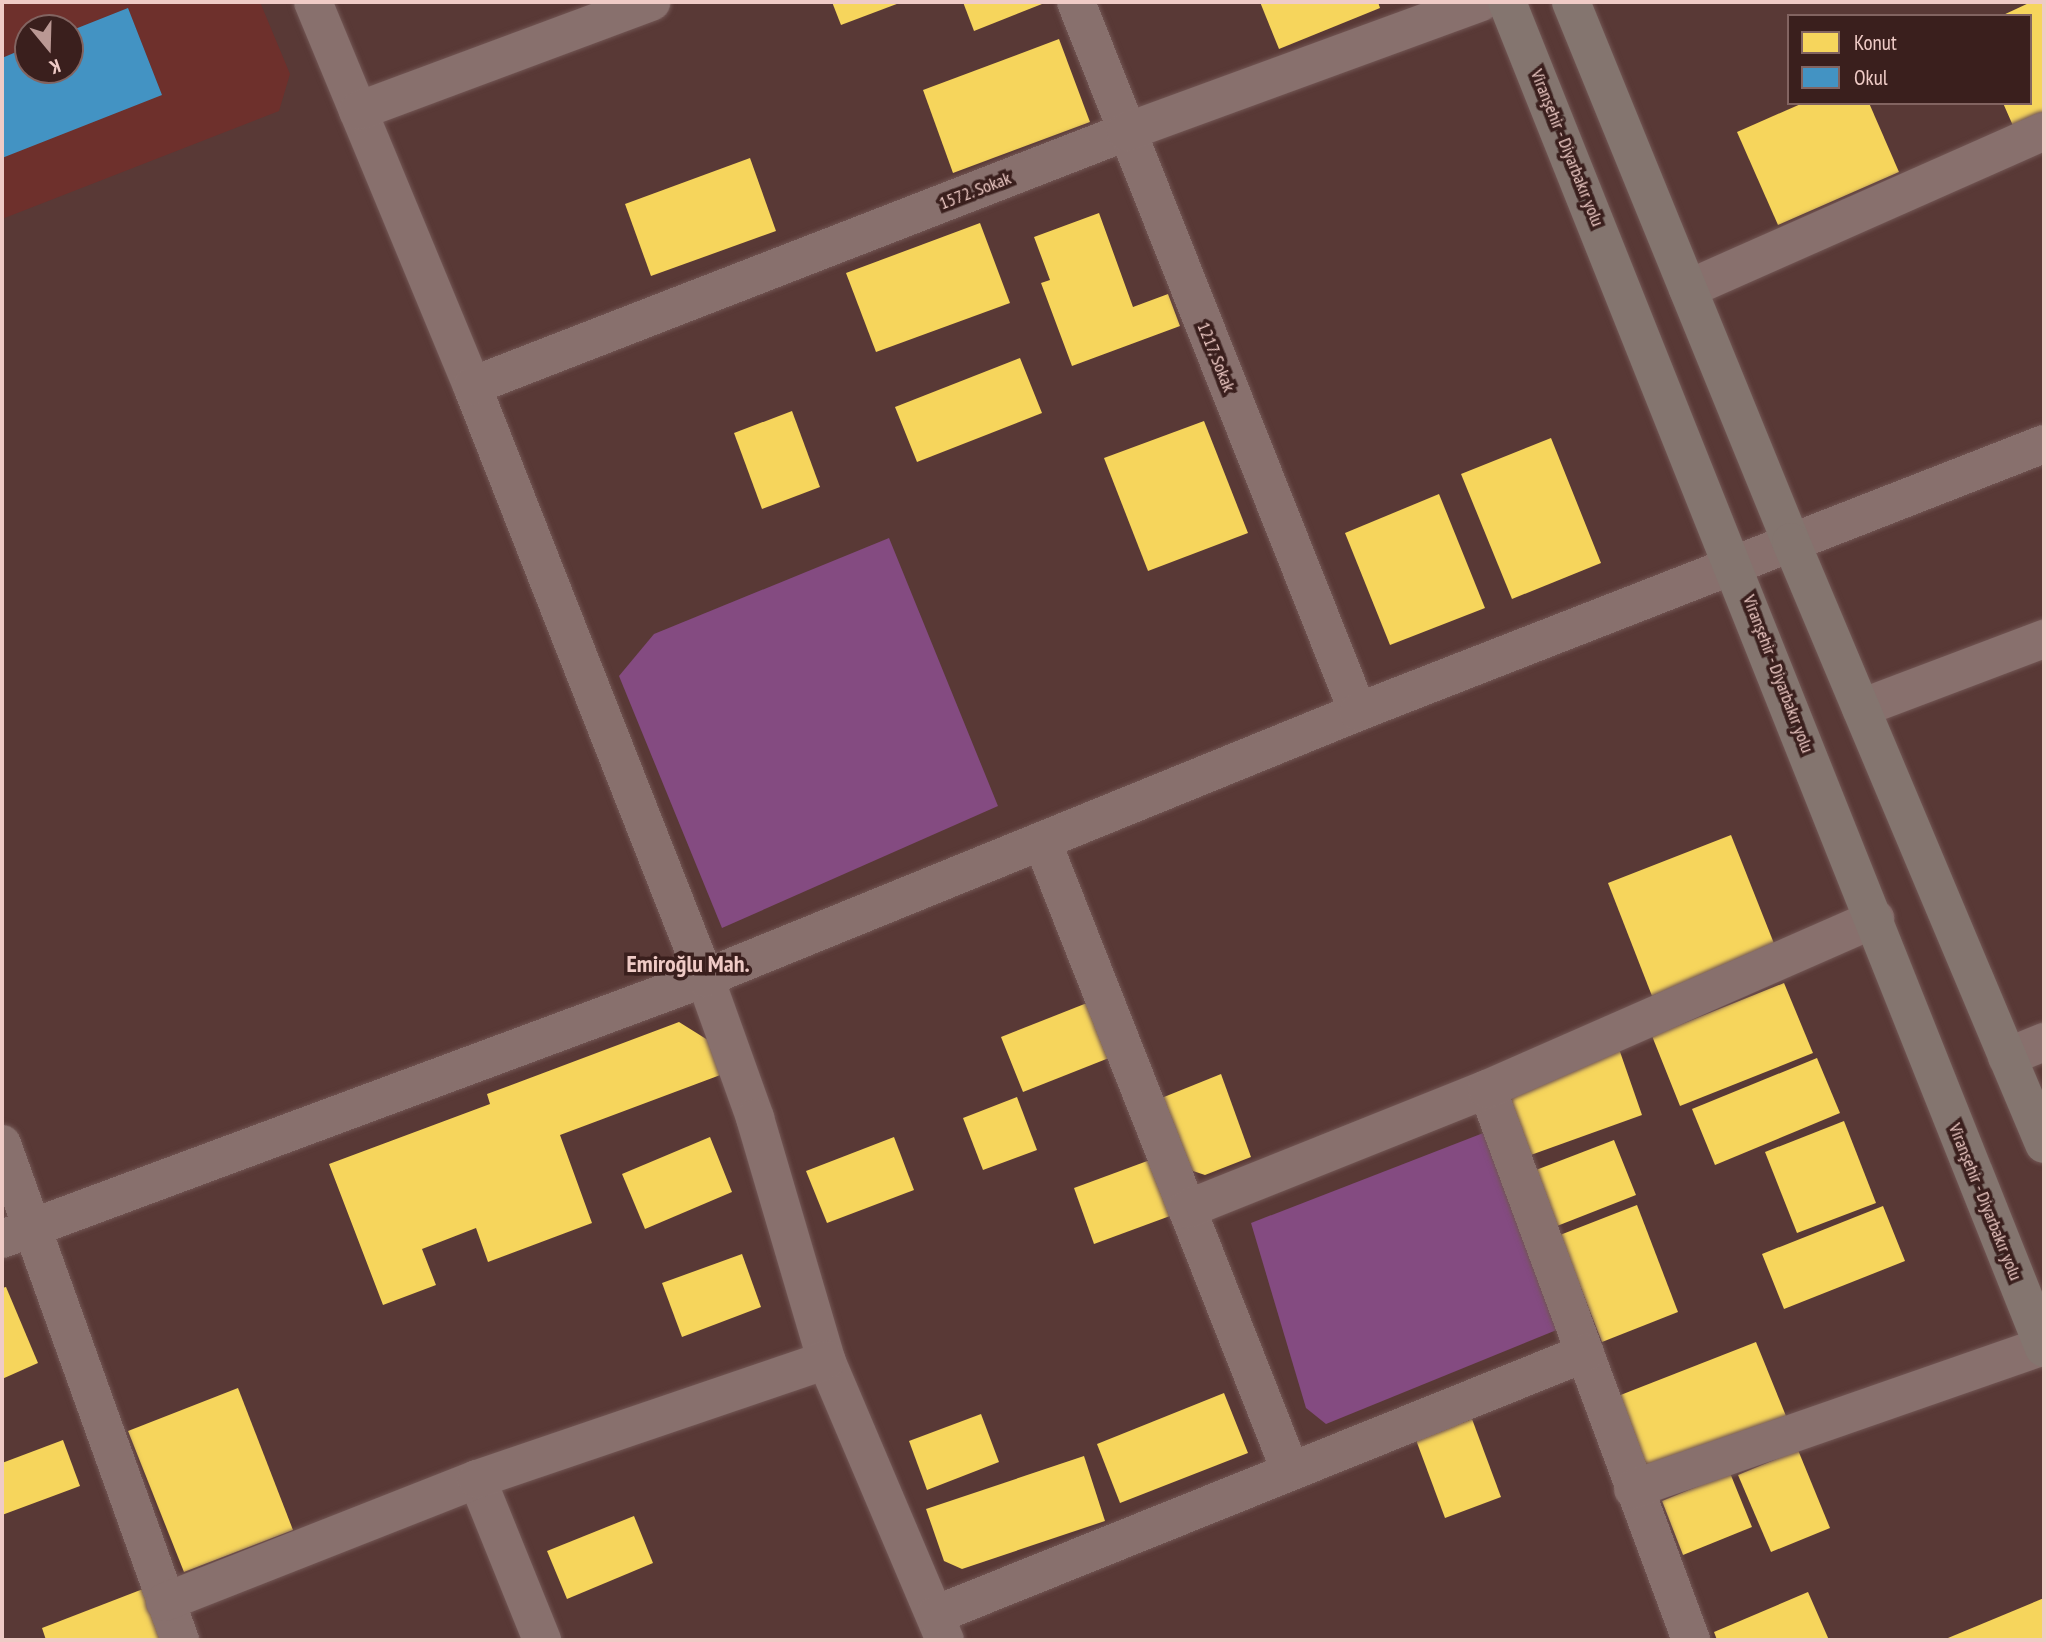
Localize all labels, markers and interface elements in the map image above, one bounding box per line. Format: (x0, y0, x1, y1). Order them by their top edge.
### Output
north arrow (14, 14, 84, 84)
legend (1787, 14, 2032, 105)
text: Konut (1854, 29, 1897, 56)
text: K (47, 54, 64, 80)
text: Okul (1854, 64, 1888, 91)
street label: Viranşehir - Diyarbakır yolu (1525, 66, 1609, 230)
street label: 1572. Sokak (936, 167, 1014, 215)
street label: 1217. Sokak (1192, 318, 1240, 396)
street label: Viranşehir - Diyarbakır yolu (1738, 591, 1818, 757)
district label: Emiroğlu Mah. (626, 950, 750, 978)
street label: Viranşehir - Diyarbakır yolu (1943, 1120, 2027, 1284)

